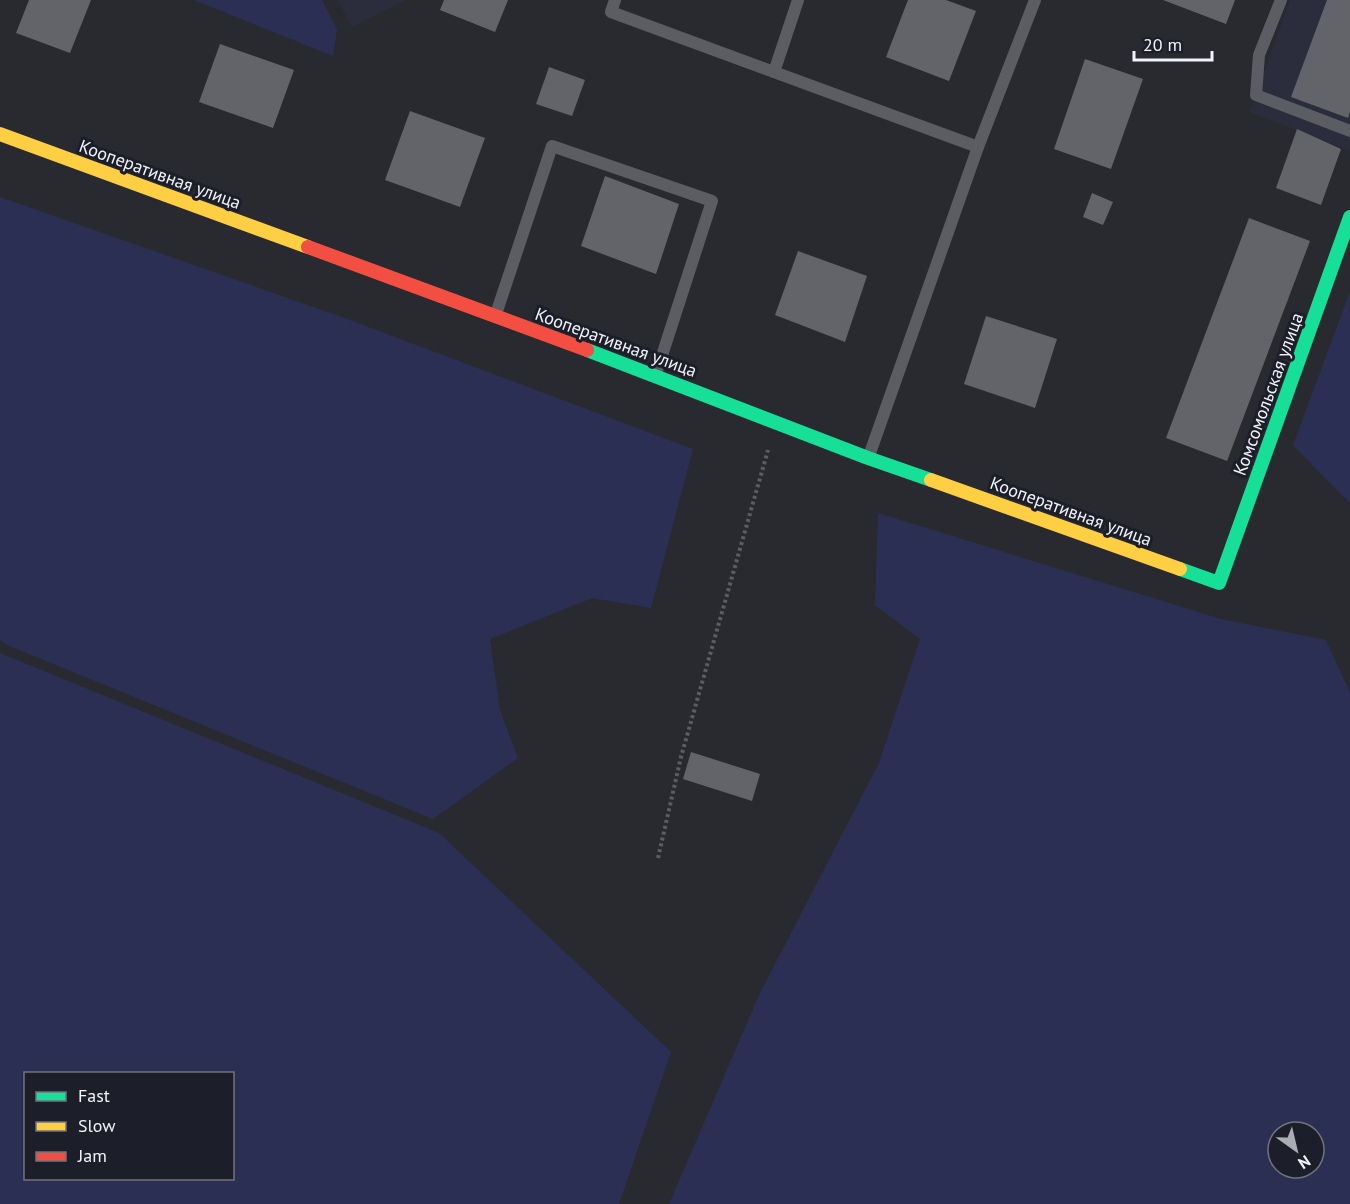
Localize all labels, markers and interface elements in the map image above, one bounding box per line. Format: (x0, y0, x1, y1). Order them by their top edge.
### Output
scale bar (1134, 24, 1212, 62)
text: 20 m (1143, 33, 1182, 56)
street label: Кооперативная улица (76, 134, 244, 214)
street label: Кооперативная улица (532, 302, 700, 382)
street label: Комсомольская улица (1228, 309, 1308, 479)
street label: Кооперативная улица (987, 471, 1155, 551)
legend (24, 1072, 234, 1180)
text: Fast (78, 1084, 110, 1107)
text: Slow (78, 1114, 116, 1137)
north arrow (1266, 1120, 1326, 1180)
text: Jam (77, 1144, 107, 1167)
text: N (1294, 1151, 1314, 1174)

